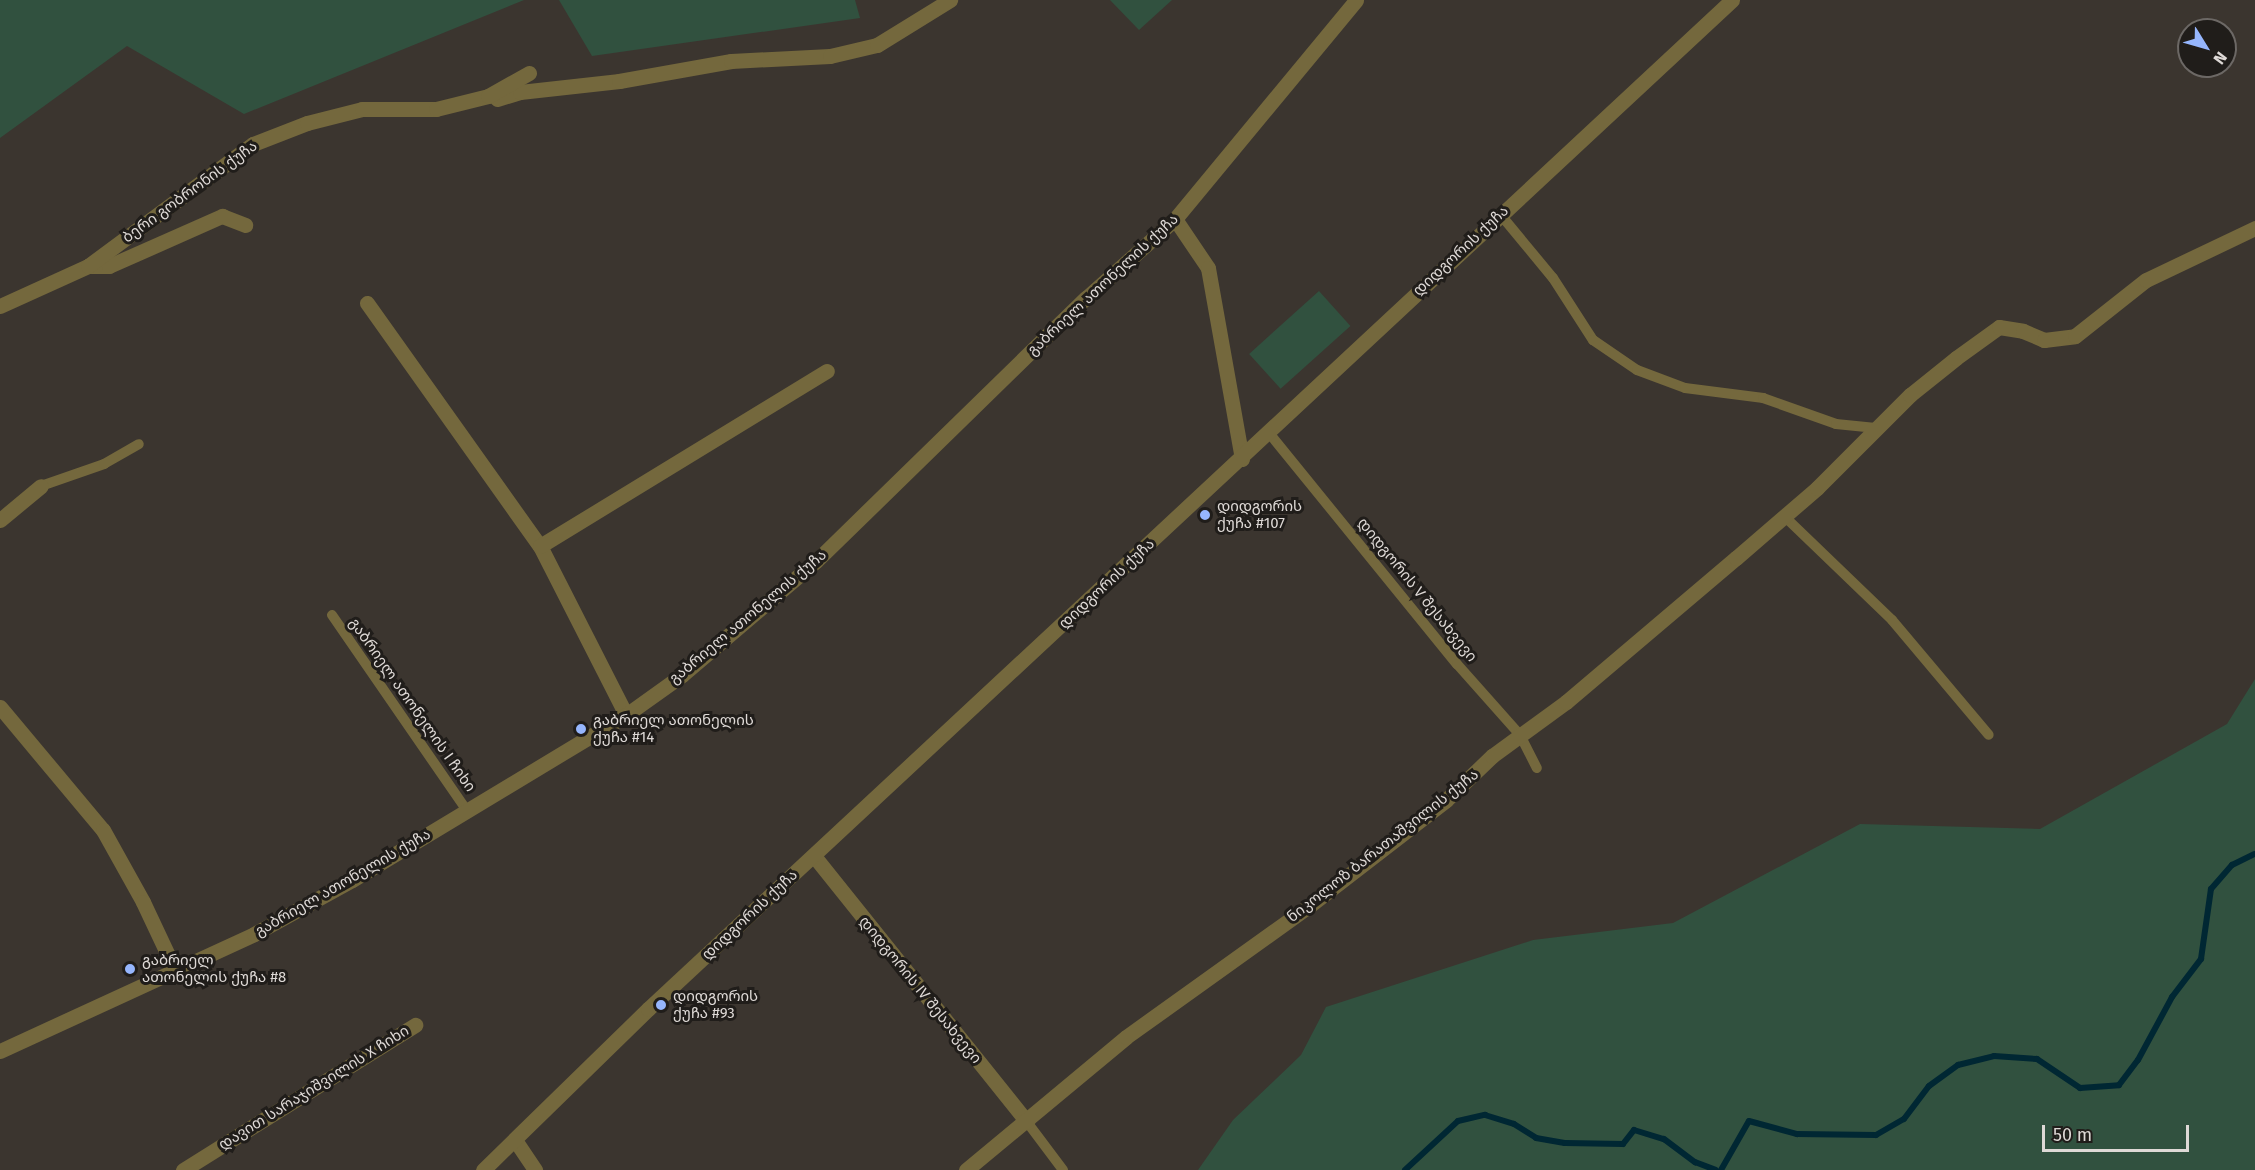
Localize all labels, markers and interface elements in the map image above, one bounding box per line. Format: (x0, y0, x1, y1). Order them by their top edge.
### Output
north arrow (2177, 18, 2237, 78)
text: N (2209, 48, 2231, 68)
street label: ბერი გობრონის ქუჩა (119, 137, 261, 247)
street label: დიდგორის ქუჩა (1409, 202, 1513, 300)
street label: გაბრიელ ათონელის ქუჩა (1024, 210, 1182, 360)
place label: დიდგორის ქუჩა #107 (1217, 497, 1302, 532)
marker: დიდგორის ქუჩა #107 (1198, 508, 1212, 522)
street label: დიდგორის V შესახვევი (1353, 514, 1481, 666)
street label: დიდგორის ქუჩა (1055, 535, 1159, 633)
street label: გაბრიელ ათონელის ქუჩა (666, 546, 830, 688)
street label: გაბრიელ ათონელის I ჩიხი (345, 614, 479, 796)
place label: გაბრიელ ათონელის ქუჩა #14 (593, 711, 754, 746)
marker: გაბრიელ ათონელის ქუჩა #14 (574, 722, 588, 736)
street label: ნიკოლოზ ბარათაშვილის ქუჩა (1284, 766, 1482, 926)
street label: გაბრიელ ათონელის ქუჩა (252, 825, 434, 941)
street label: დიდგორის ქუჩა (698, 866, 802, 964)
street label: დიდგორის IV შესახვევი (855, 913, 985, 1067)
place label: გაბრიელ ათონელის ქუჩა #8 (142, 951, 286, 986)
marker: გაბრიელ ათონელის ქუჩა #8 (123, 962, 137, 976)
place label: დიდგორის ქუჩა #93 (673, 987, 758, 1022)
marker: დიდგორის ქუჩა #93 (654, 998, 668, 1012)
street label: დავით სარაჯიშვილის X ჩიხი (216, 1022, 412, 1154)
scale bar (2045, 1113, 2192, 1151)
text: 50 m (2053, 1124, 2092, 1146)

